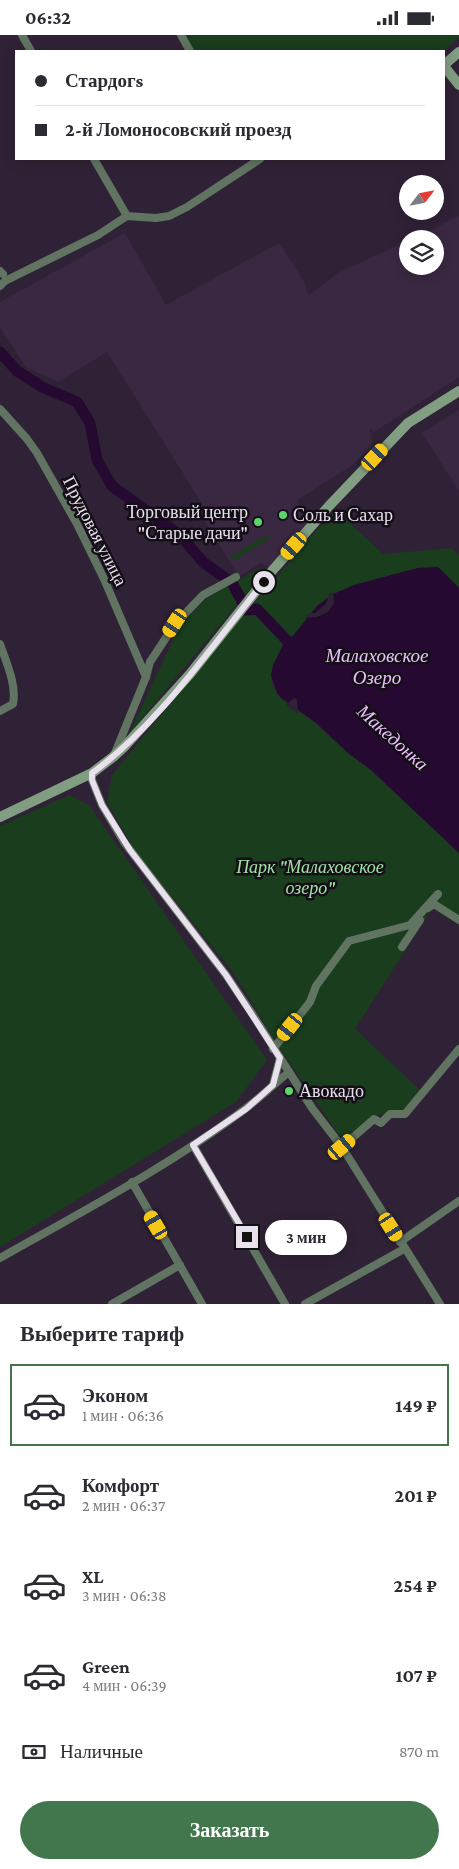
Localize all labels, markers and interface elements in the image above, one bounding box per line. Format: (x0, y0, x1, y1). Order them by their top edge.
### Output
text: 06:32 (25, 7, 71, 28)
text: Стардогs (65, 70, 143, 91)
text: 2-й Ломоносовский проезд (65, 119, 291, 140)
north arrow (399, 175, 444, 220)
map controls (399, 175, 444, 275)
button: layers (399, 230, 444, 275)
car (359, 441, 390, 473)
street label: Прудовая улица (59, 473, 131, 589)
place label: Торговый центр "Старые дачи" (126, 502, 248, 543)
place label: Соль и Сахар (293, 505, 393, 525)
marker: Соль и Сахар (277, 509, 289, 521)
marker: Торговый центр "Старые дачи" (252, 516, 264, 528)
car (278, 530, 309, 562)
route start (253, 571, 275, 593)
car (160, 606, 189, 640)
water label: Малаховское Озеро (324, 645, 429, 688)
water label: Македонка (352, 699, 432, 775)
park label: Парк "Малаховское озеро" (235, 857, 384, 898)
car (274, 1011, 305, 1043)
place label: Авокадо (299, 1081, 364, 1101)
marker: Авокадо (283, 1085, 295, 1097)
car (325, 1132, 358, 1162)
car (142, 1208, 169, 1242)
car (376, 1210, 405, 1244)
callout: 3 мин (264, 1219, 347, 1255)
route end (236, 1226, 258, 1248)
text: 3 мин (286, 1229, 326, 1246)
text: Выберите тариф (20, 1321, 184, 1346)
icon: car (22, 1383, 67, 1428)
text: Эконом (82, 1385, 148, 1406)
text: 149 ₽ (395, 1395, 437, 1416)
text: 1 мин · 06:36 (82, 1407, 164, 1424)
icon: car (22, 1473, 67, 1518)
text: Комфорт (82, 1475, 159, 1496)
text: 201 ₽ (394, 1485, 437, 1506)
text: 2 мин · 06:37 (82, 1497, 165, 1514)
icon: car (22, 1563, 67, 1608)
text: XL (82, 1566, 104, 1587)
text: 254 ₽ (394, 1575, 437, 1596)
text: 3 мин · 06:38 (82, 1587, 167, 1604)
icon: car (22, 1653, 67, 1698)
text: Green (82, 1656, 130, 1677)
text: 107 ₽ (395, 1665, 437, 1686)
text: 4 мин · 06:39 (82, 1677, 167, 1694)
icon: cash (20, 1738, 48, 1766)
text: Наличные (60, 1741, 143, 1762)
text: 870 m (399, 1743, 439, 1760)
button: Заказать (20, 1801, 439, 1859)

